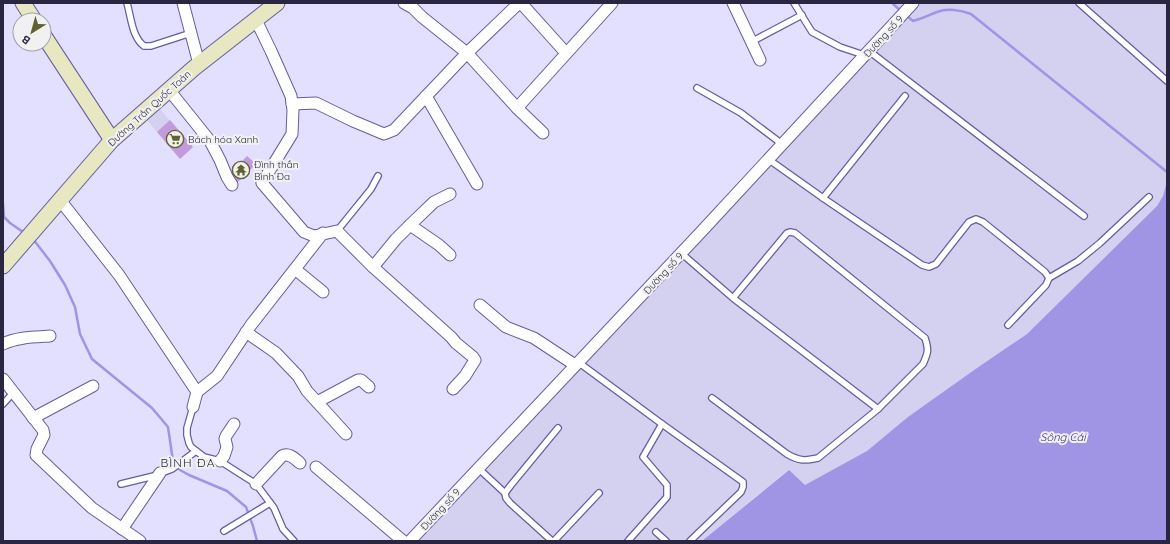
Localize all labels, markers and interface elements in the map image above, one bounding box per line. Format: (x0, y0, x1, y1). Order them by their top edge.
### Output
north arrow (12, 12, 52, 52)
street label: Đường số 9 (861, 12, 906, 60)
text: B (19, 32, 33, 48)
street label: Đường Trần Quốc Toản (105, 68, 194, 149)
supermarket icon: Bách hóa Xanh (165, 129, 185, 149)
place label: Bách hóa Xanh (188, 133, 258, 146)
place label: Đình thần Bình Đa (254, 158, 298, 183)
temple icon: Đình thần Bình Đa (231, 160, 251, 180)
street label: Đường số 9 (641, 249, 686, 297)
water label: Sông Cái (1040, 430, 1087, 444)
district label: BÌNH ĐA (161, 455, 215, 470)
street label: Đường số 9 (418, 485, 463, 533)

